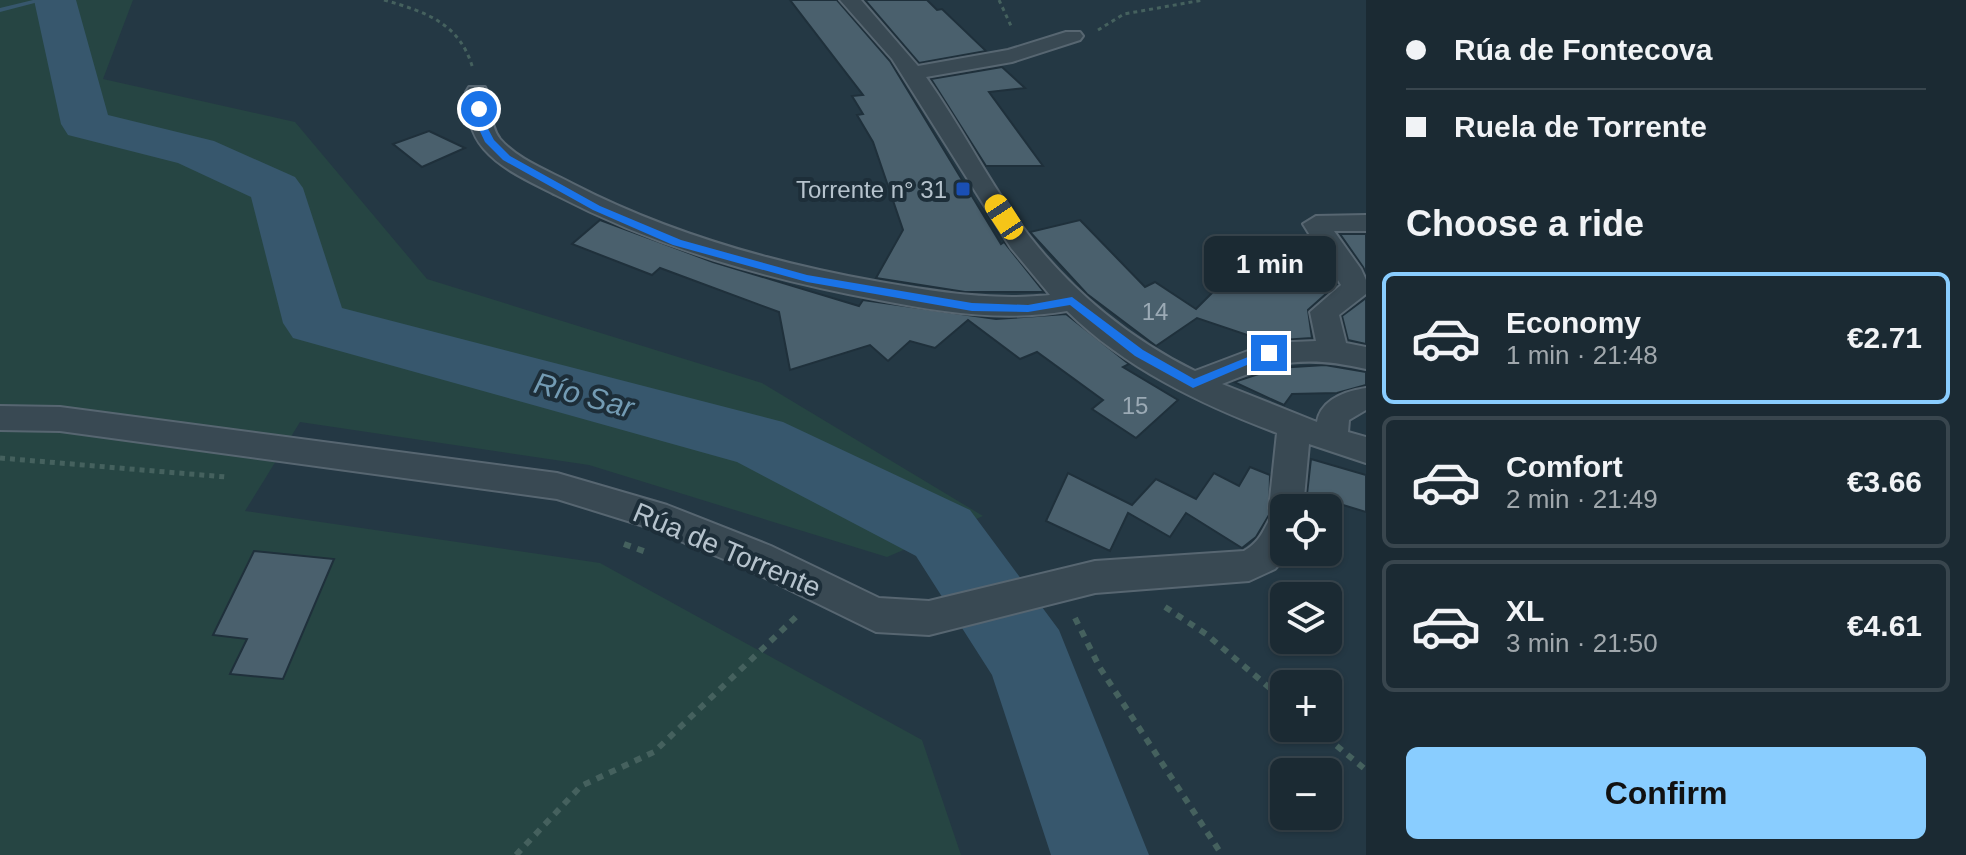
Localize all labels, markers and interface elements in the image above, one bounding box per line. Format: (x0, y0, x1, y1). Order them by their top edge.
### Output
text: Rúa de Fontecova (1454, 33, 1712, 66)
route start (461, 91, 497, 127)
text: Ruela de Torrente (1454, 110, 1707, 143)
place label: Torrente n° 31 (796, 176, 947, 203)
marker: Torrente n° 31 (954, 180, 972, 198)
car (981, 190, 1027, 244)
text: Choose a ride (1406, 203, 1644, 244)
callout: 1 min (1203, 237, 1335, 293)
text: 1 min (1236, 249, 1304, 279)
house number: 14 (1142, 298, 1168, 325)
icon: car (1410, 302, 1482, 374)
text: Economy (1506, 306, 1641, 339)
text: €2.71 (1847, 321, 1922, 354)
route end (1251, 335, 1287, 371)
text: 1 min · 21:48 (1506, 340, 1658, 370)
water label: Río Sar (531, 366, 638, 424)
house number: 15 (1122, 392, 1148, 419)
icon: car (1410, 446, 1482, 518)
text: Comfort (1506, 450, 1623, 483)
text: €3.66 (1847, 465, 1922, 498)
text: 2 min · 21:49 (1506, 484, 1658, 514)
map controls (1270, 494, 1342, 830)
button: locate (1270, 494, 1342, 566)
street label: Rúa de Torrente (629, 497, 825, 603)
button: layers (1270, 582, 1342, 654)
icon: car (1410, 590, 1482, 662)
text: XL (1506, 594, 1544, 627)
text: €4.61 (1847, 609, 1922, 642)
text: 3 min · 21:50 (1506, 628, 1658, 658)
button: + (1270, 670, 1342, 742)
button: Confirm (1406, 747, 1926, 839)
button: − (1270, 758, 1342, 830)

